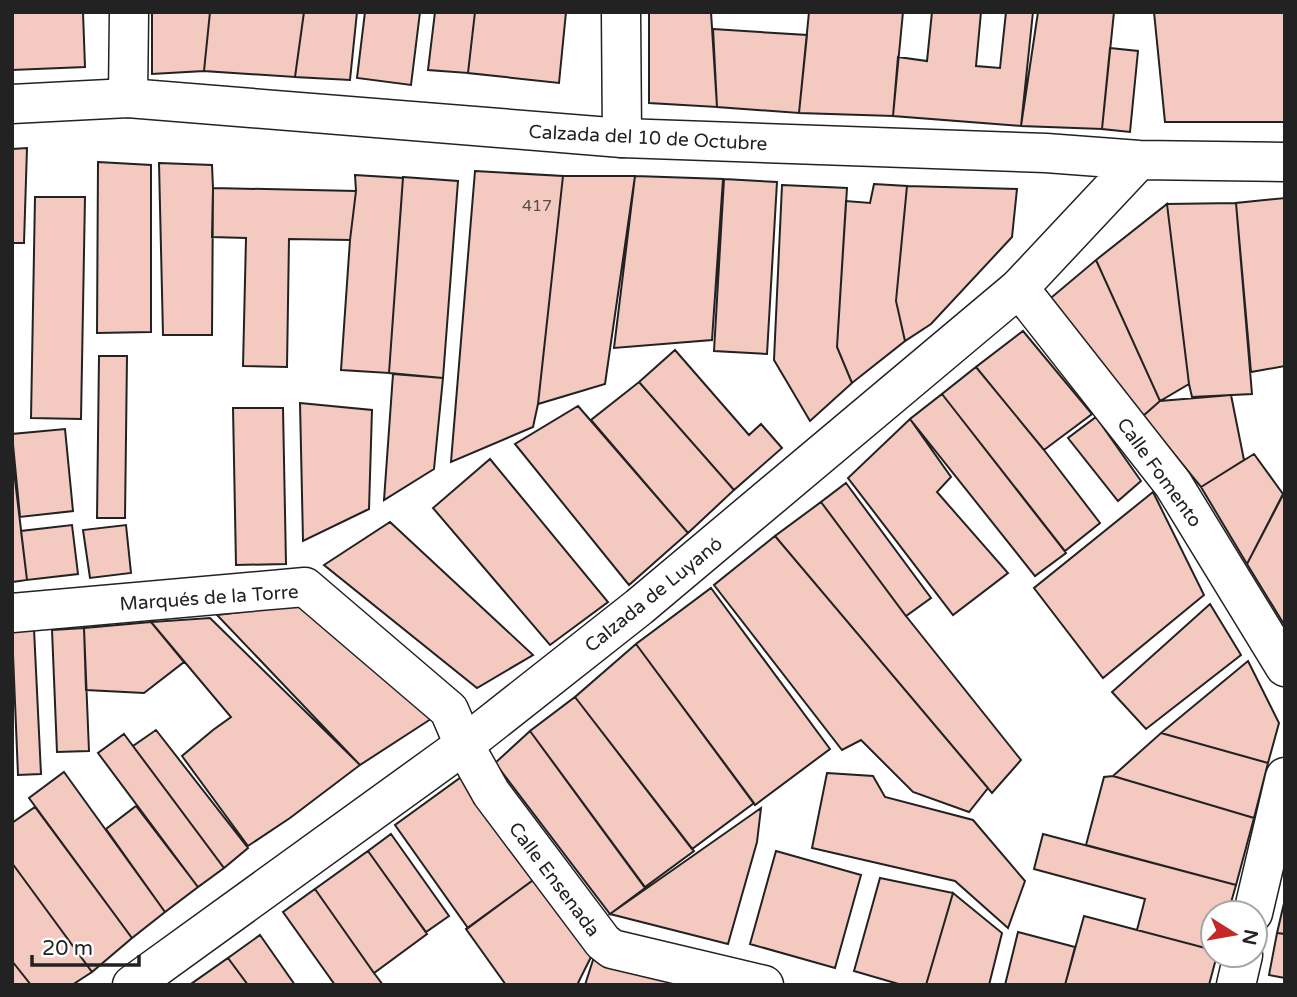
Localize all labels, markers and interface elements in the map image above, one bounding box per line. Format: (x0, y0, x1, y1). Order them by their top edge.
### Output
street label: Calzada del 10 de Octubre (528, 121, 768, 155)
house number: 417 (522, 196, 552, 216)
street label: Calle Fomento (1112, 414, 1206, 531)
street label: Calzada de Luyanó (580, 533, 727, 657)
street label: Marqués de la Torre (119, 581, 299, 615)
street label: Calle Ensenada (504, 818, 604, 941)
north arrow (1199, 899, 1269, 969)
scale bar (32, 923, 138, 967)
text: N (1237, 927, 1262, 947)
text: 20 m (42, 936, 93, 961)

